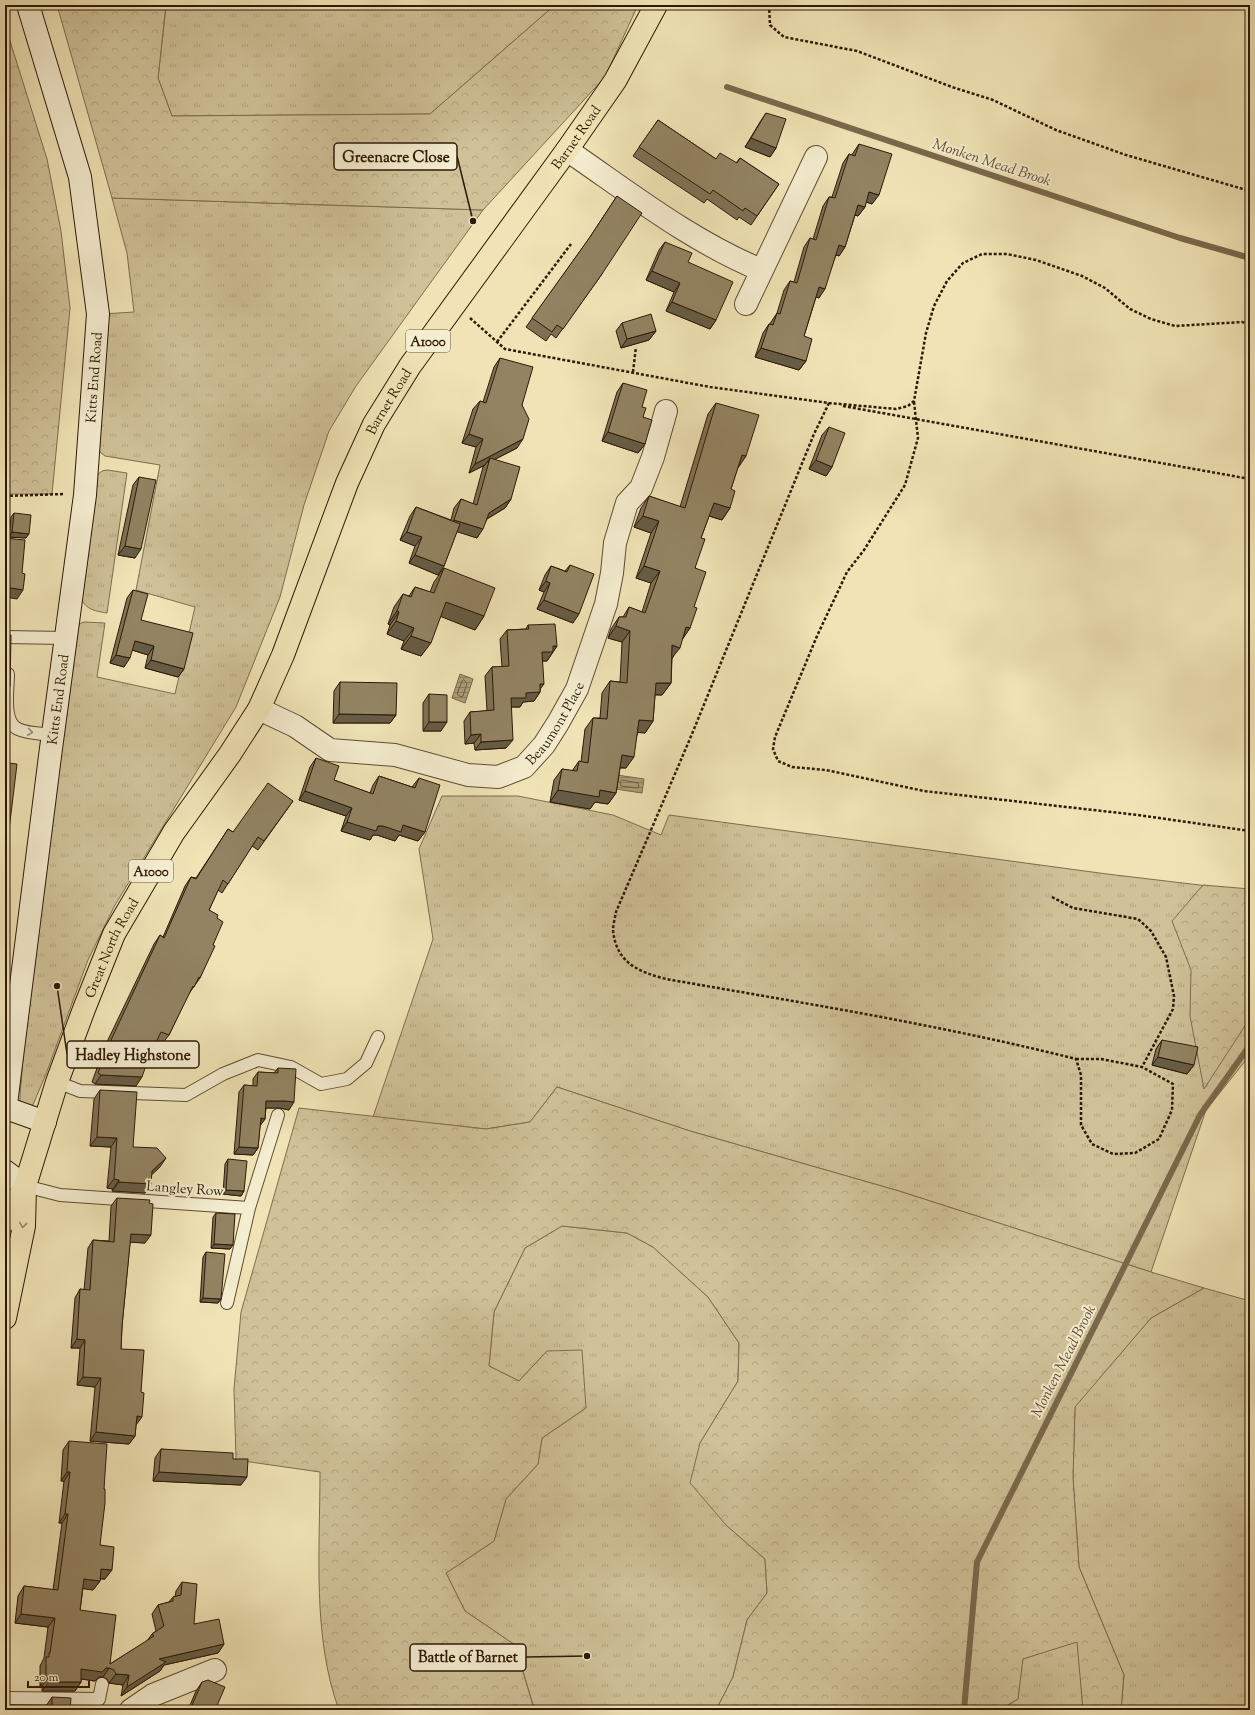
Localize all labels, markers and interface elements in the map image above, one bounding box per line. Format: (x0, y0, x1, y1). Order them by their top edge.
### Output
street label: Barnet Road (548, 102, 607, 174)
water label: Monken Mead Brook (930, 134, 1054, 193)
callout: Greenacre Close (334, 143, 457, 170)
text: Greenacre Close (342, 148, 450, 169)
road number: A1000 (406, 330, 450, 352)
street label: Kitts End Road (82, 331, 109, 424)
street label: Barnet Road (362, 365, 418, 438)
street label: Kitts End Road (44, 653, 76, 746)
street label: Beaumont Place (522, 680, 591, 771)
one-way arrow (27, 727, 33, 736)
road number: A1000 (129, 860, 173, 882)
street label: Great North Road (81, 895, 145, 1002)
callout: Hadley Highstone (67, 1041, 199, 1068)
text: Hadley Highstone (75, 1046, 191, 1067)
street label: Langley Row (146, 1177, 225, 1203)
one-way arrow (19, 1221, 28, 1228)
water label: Monken Mead Brook (1027, 1302, 1102, 1422)
callout: Battle of Barnet (410, 1644, 526, 1671)
text: Battle of Barnet (418, 1648, 519, 1669)
scale bar (28, 1663, 89, 1689)
text: 20 m (34, 1669, 59, 1687)

